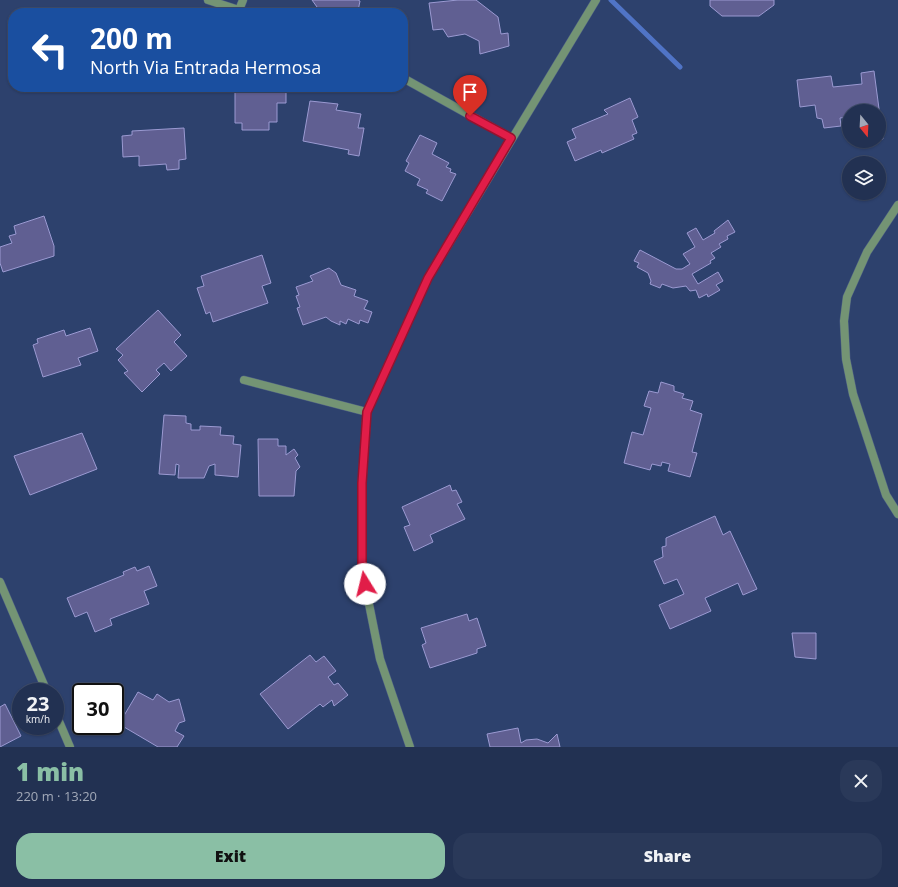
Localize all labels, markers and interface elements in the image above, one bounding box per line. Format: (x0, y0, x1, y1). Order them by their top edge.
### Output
text: 200 m (90, 19, 173, 57)
icon: left (24, 24, 76, 76)
text: North Via Entrada Hermosa (90, 55, 321, 79)
pin (453, 75, 487, 116)
icon: arrive (459, 81, 481, 103)
north arrow (842, 104, 886, 148)
map controls (842, 104, 886, 200)
button: layers (842, 156, 886, 200)
position arrow (344, 563, 386, 605)
speed limit sign: 30 (72, 683, 124, 735)
text: 23 (27, 690, 49, 717)
text: km/h (26, 712, 50, 726)
text: 1 min (16, 755, 84, 788)
button: close (840, 760, 882, 802)
text: 220 m · 13:20 (16, 787, 97, 805)
button: Exit (16, 833, 445, 879)
button: Share (453, 833, 882, 879)

